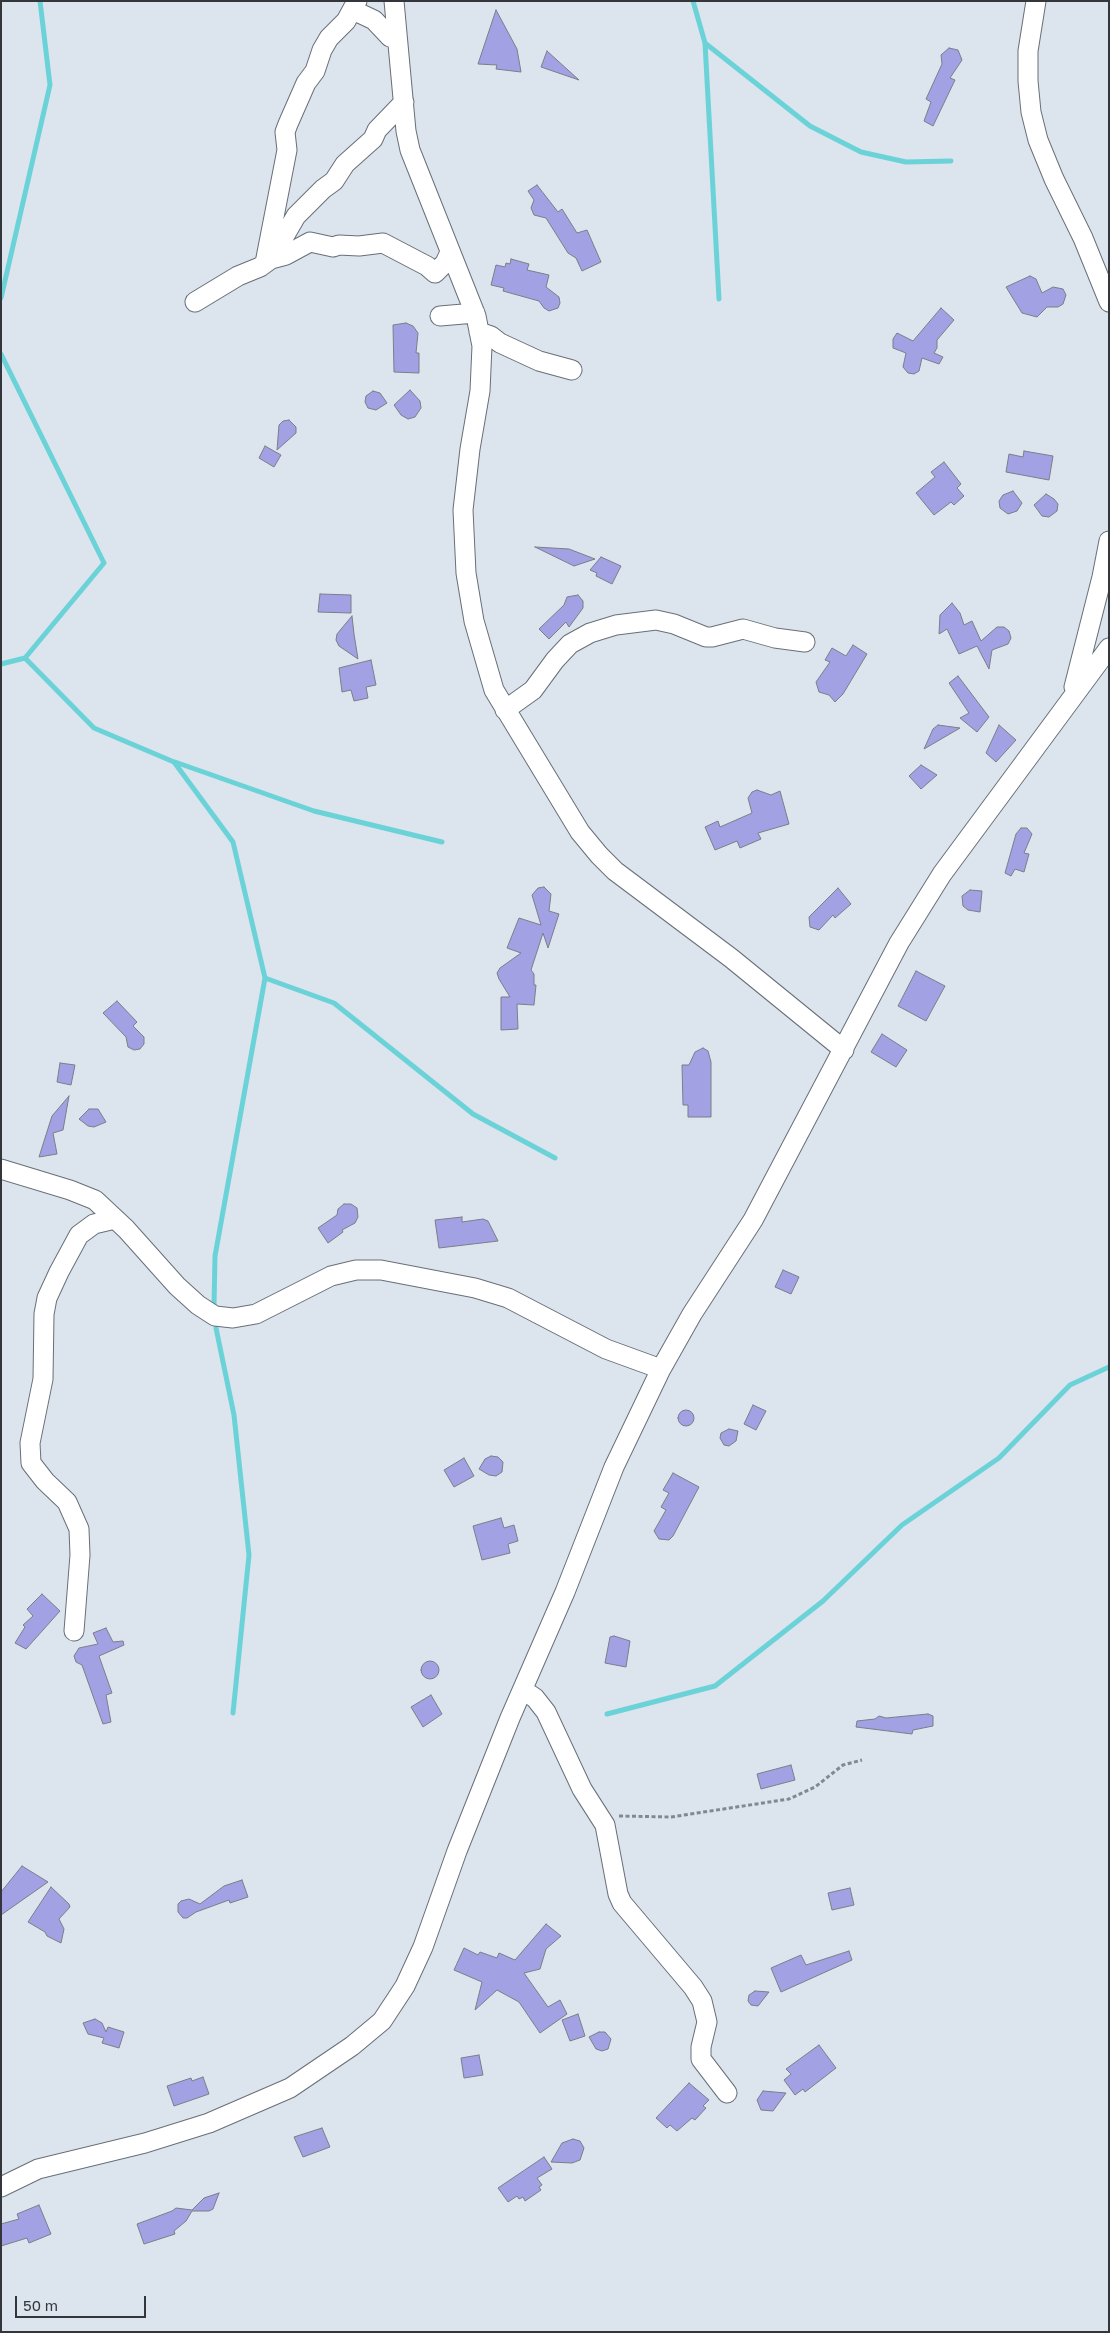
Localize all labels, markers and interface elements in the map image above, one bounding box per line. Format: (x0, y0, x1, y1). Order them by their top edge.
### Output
scale bar (18, 2286, 149, 2318)
text: 50 m (23, 2296, 58, 2314)

